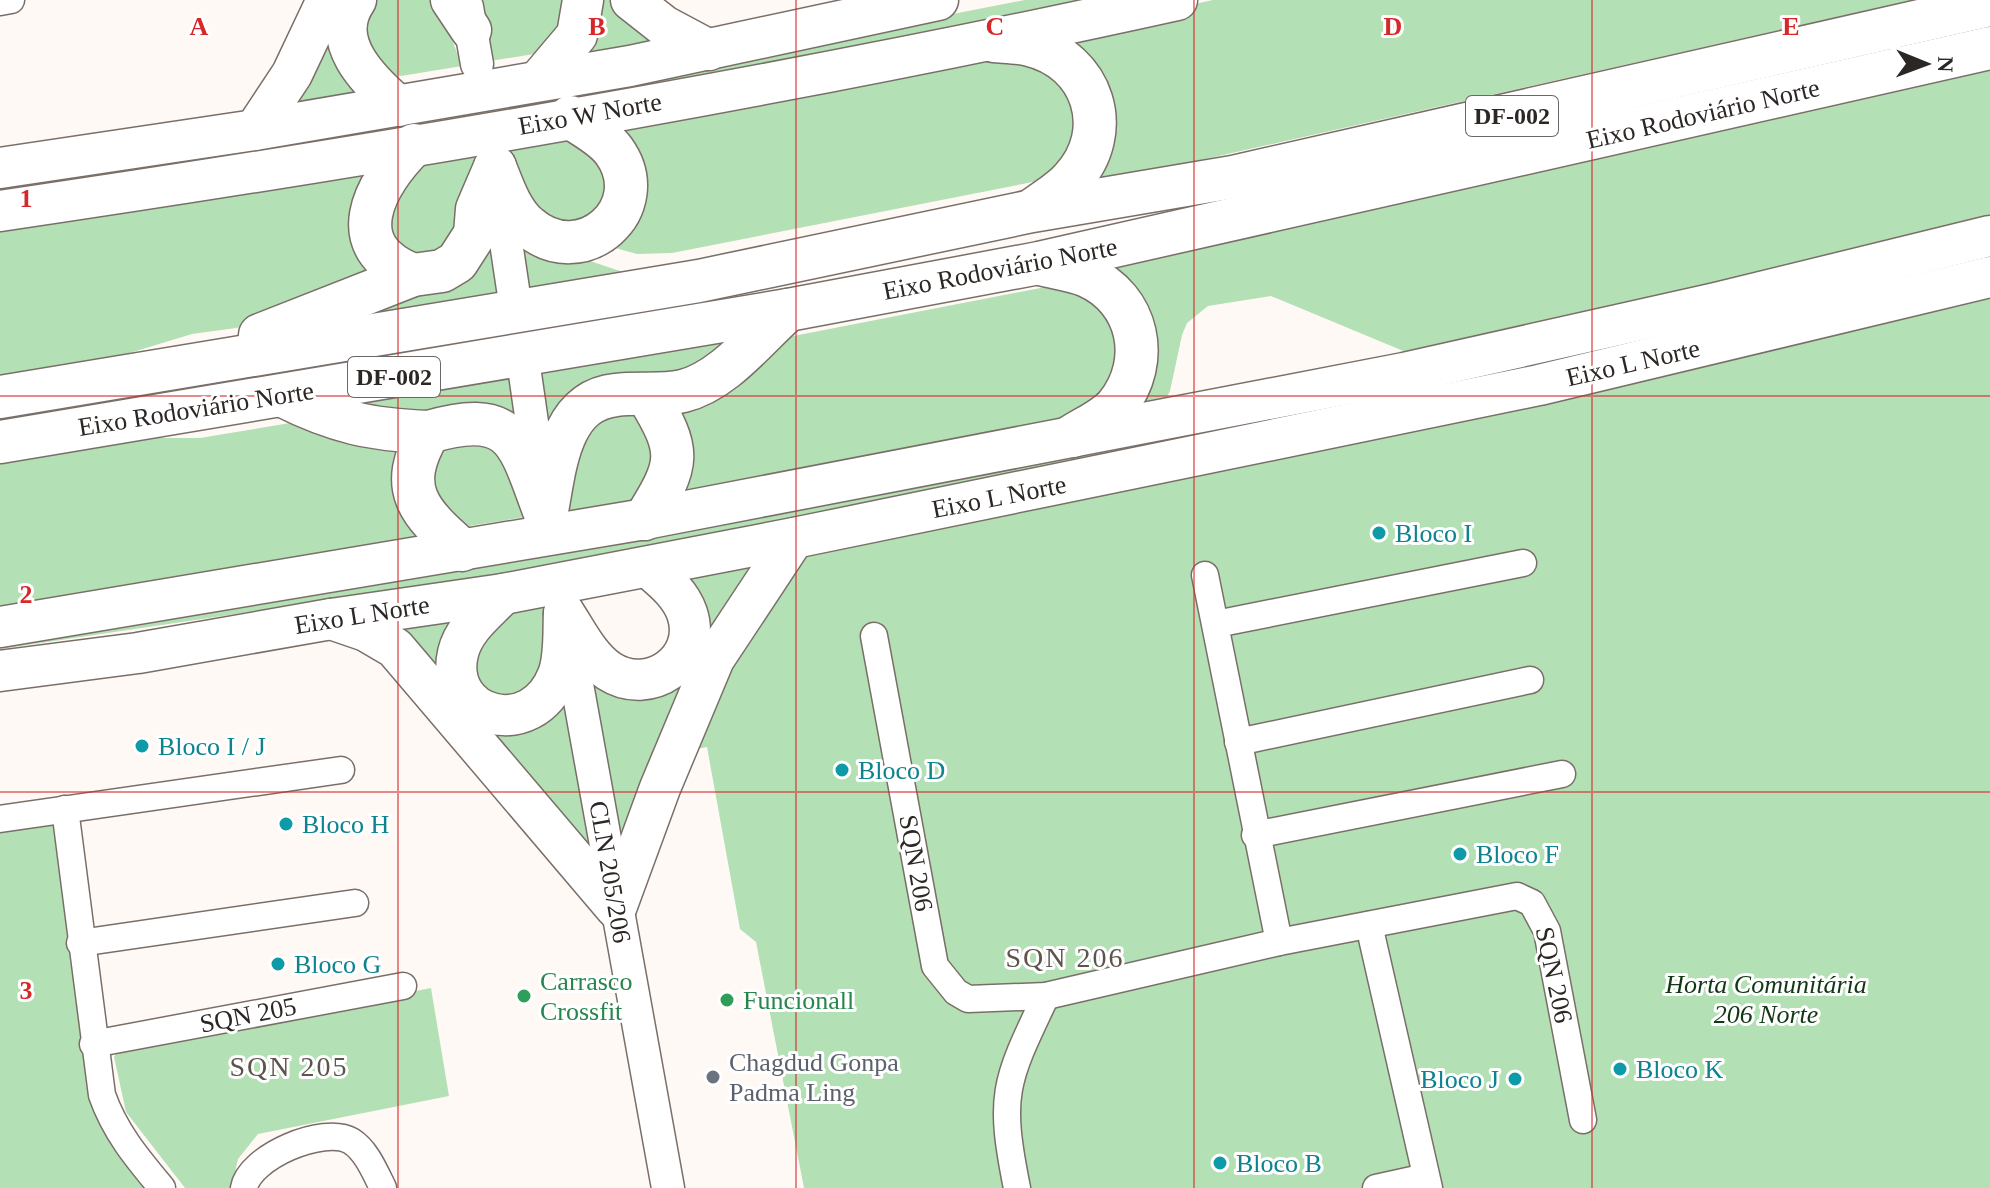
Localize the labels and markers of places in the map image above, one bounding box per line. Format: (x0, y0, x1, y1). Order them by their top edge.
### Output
place label: Bloco I (1395, 519, 1472, 548)
marker: Bloco I (1370, 524, 1388, 542)
place label: Bloco I / J (158, 732, 266, 761)
marker: Bloco I / J (133, 737, 151, 755)
place label: Bloco D (858, 756, 945, 785)
marker: Bloco D (833, 761, 851, 779)
place label: Bloco H (302, 810, 390, 839)
marker: Bloco H (277, 815, 295, 833)
place label: Bloco F (1476, 840, 1559, 869)
marker: Bloco F (1451, 845, 1469, 863)
place label: Bloco G (294, 950, 381, 979)
marker: Bloco G (269, 955, 287, 973)
place label: Carrasco Crossfit (540, 967, 632, 1026)
place label: Funcionall (743, 986, 854, 1015)
marker: Carrasco Crossfit (515, 987, 533, 1005)
marker: Funcionall (718, 991, 736, 1009)
place label: Chagdud Gonpa Padma Ling (729, 1048, 899, 1107)
place label: Bloco K (1636, 1055, 1724, 1084)
marker: Bloco K (1611, 1060, 1629, 1078)
place label: Bloco J (1420, 1065, 1499, 1094)
marker: Chagdud Gonpa Padma Ling (704, 1068, 722, 1086)
marker: Bloco J (1506, 1070, 1524, 1088)
place label: Bloco B (1236, 1149, 1322, 1178)
marker: Bloco B (1211, 1154, 1229, 1172)

